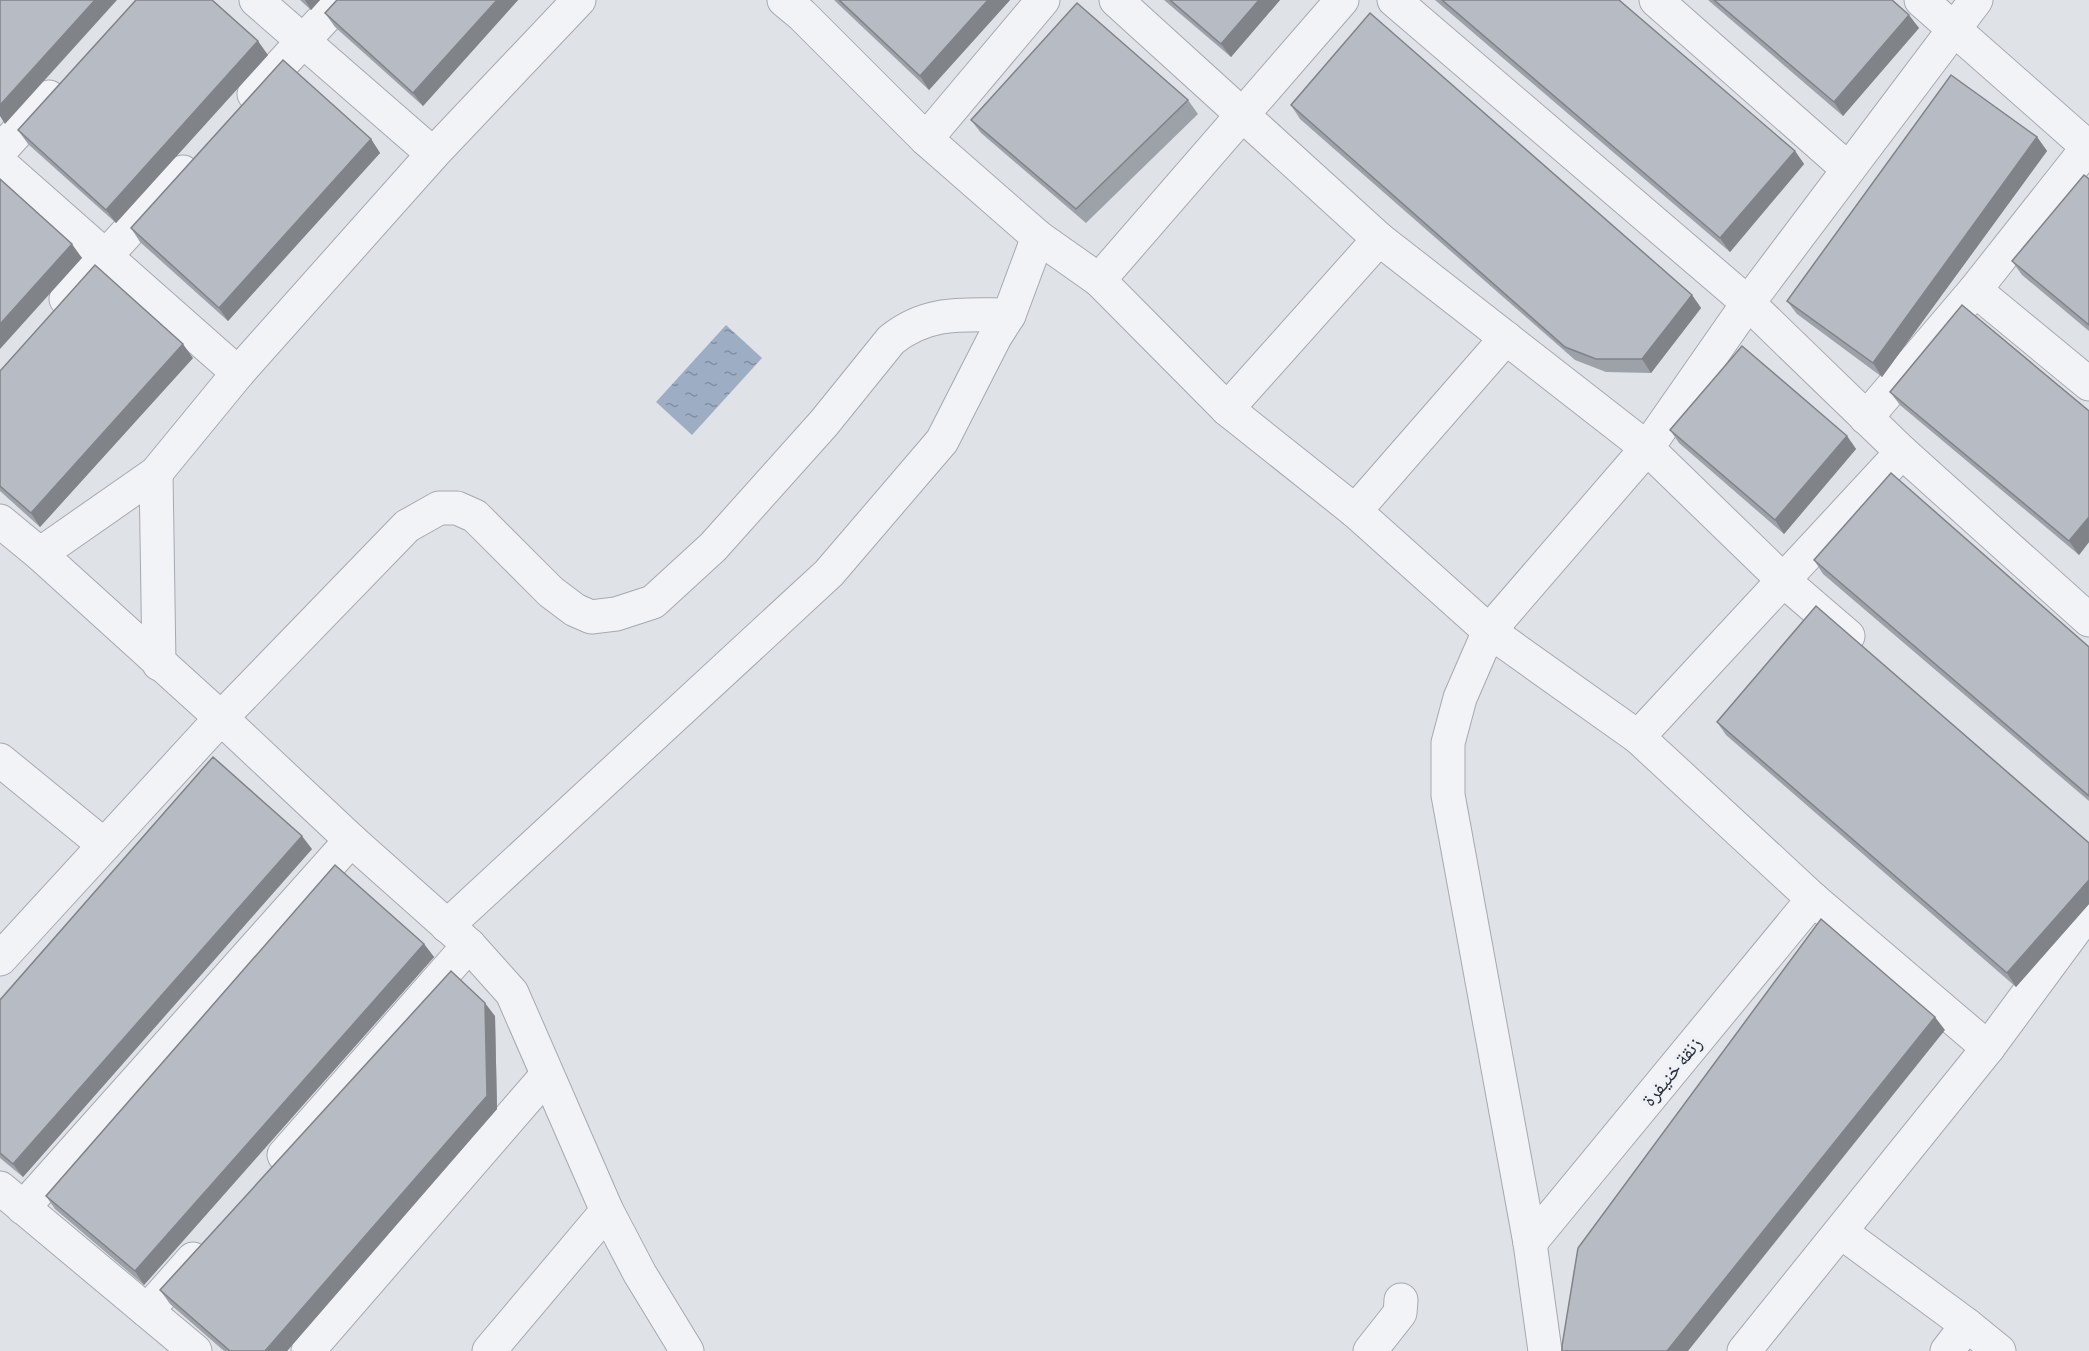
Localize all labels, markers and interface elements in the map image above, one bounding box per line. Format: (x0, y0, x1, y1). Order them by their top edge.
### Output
street label: زنقة خنيفرة (1636, 1032, 1706, 1111)

